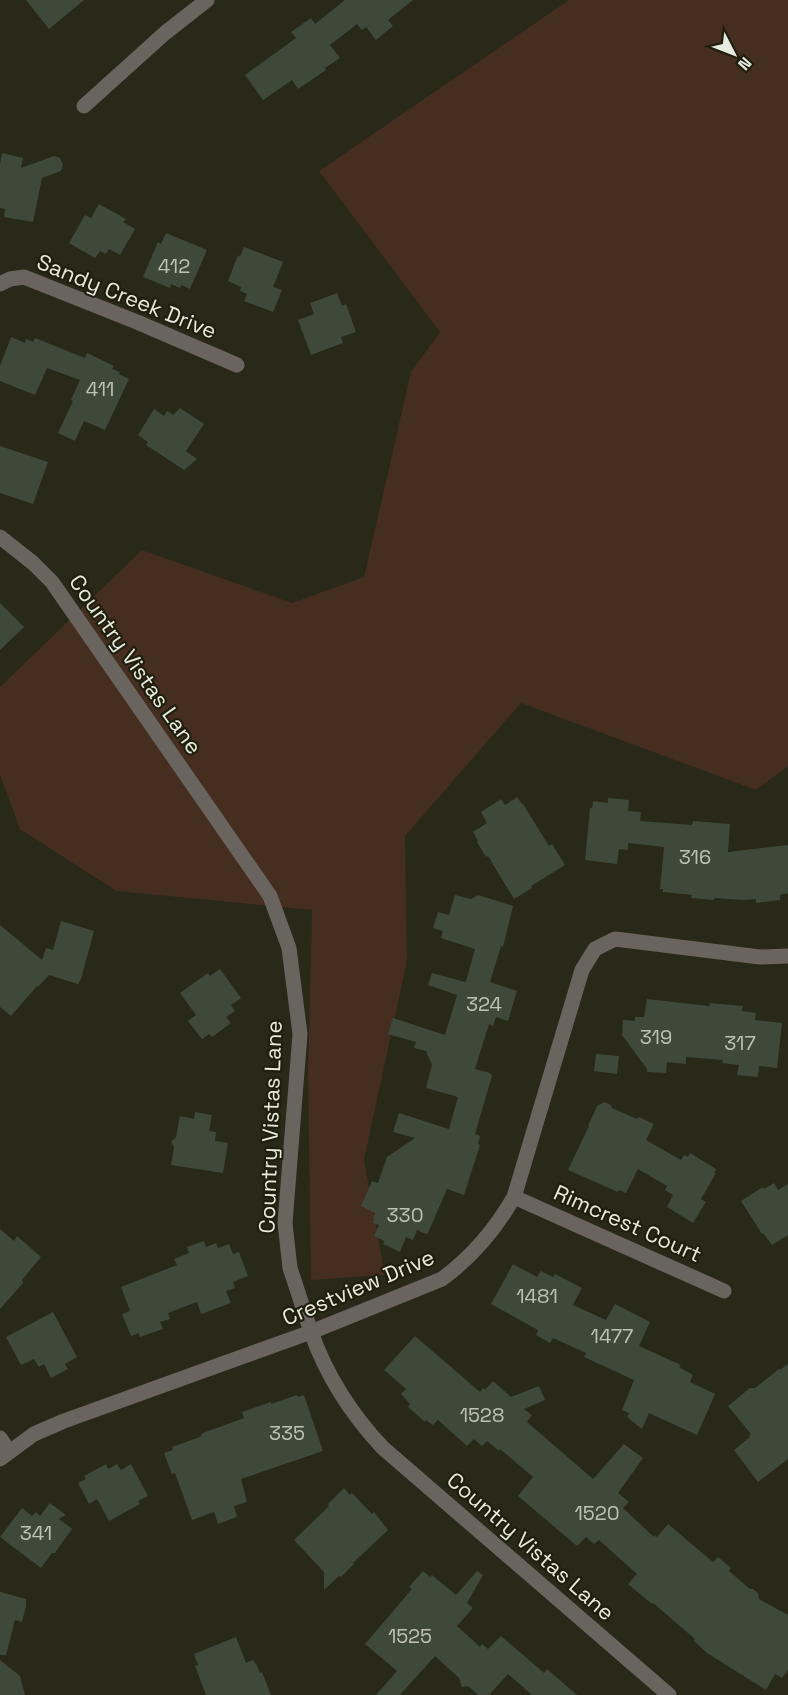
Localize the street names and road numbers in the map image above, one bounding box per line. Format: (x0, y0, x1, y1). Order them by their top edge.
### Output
street label: Sandy Creek Drive (33, 247, 221, 345)
street label: Country Vistas Lane (63, 569, 209, 759)
street label: Country Vistas Lane (252, 1020, 288, 1234)
street label: Rimcrest Court (550, 1178, 706, 1268)
street label: Crestview Drive (278, 1242, 438, 1332)
street label: Country Vistas Lane (441, 1466, 621, 1626)

